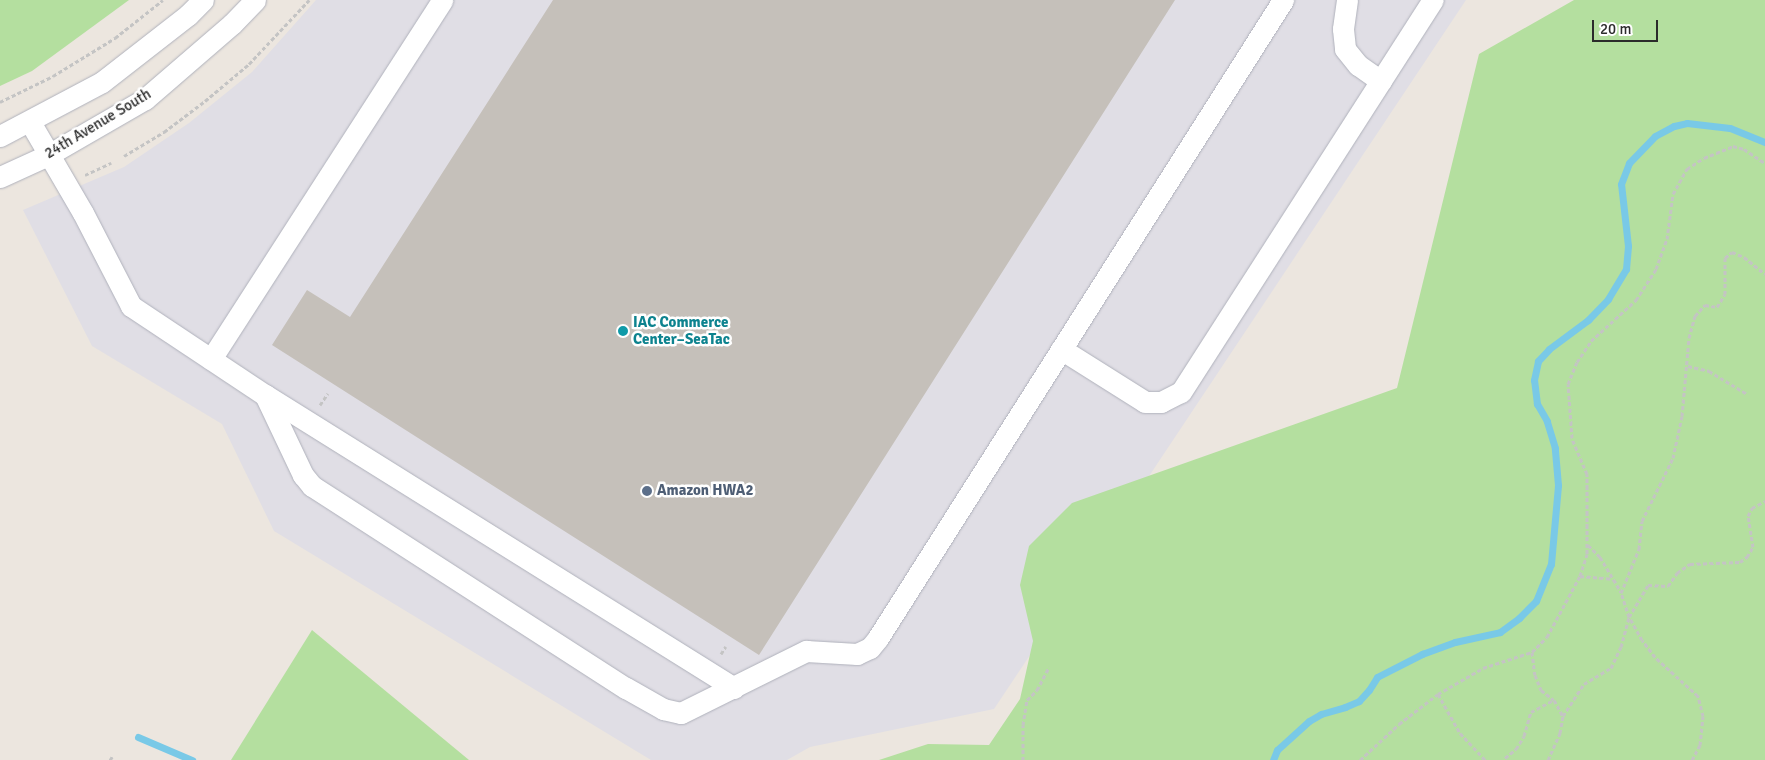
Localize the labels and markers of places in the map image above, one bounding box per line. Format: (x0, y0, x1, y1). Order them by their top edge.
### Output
place label: IAC Commerce Center–SeaTac (633, 313, 730, 348)
marker: IAC Commerce Center–SeaTac (617, 325, 629, 337)
place label: Amazon HWA2 (657, 482, 753, 500)
marker: Amazon HWA2 (641, 485, 653, 497)

